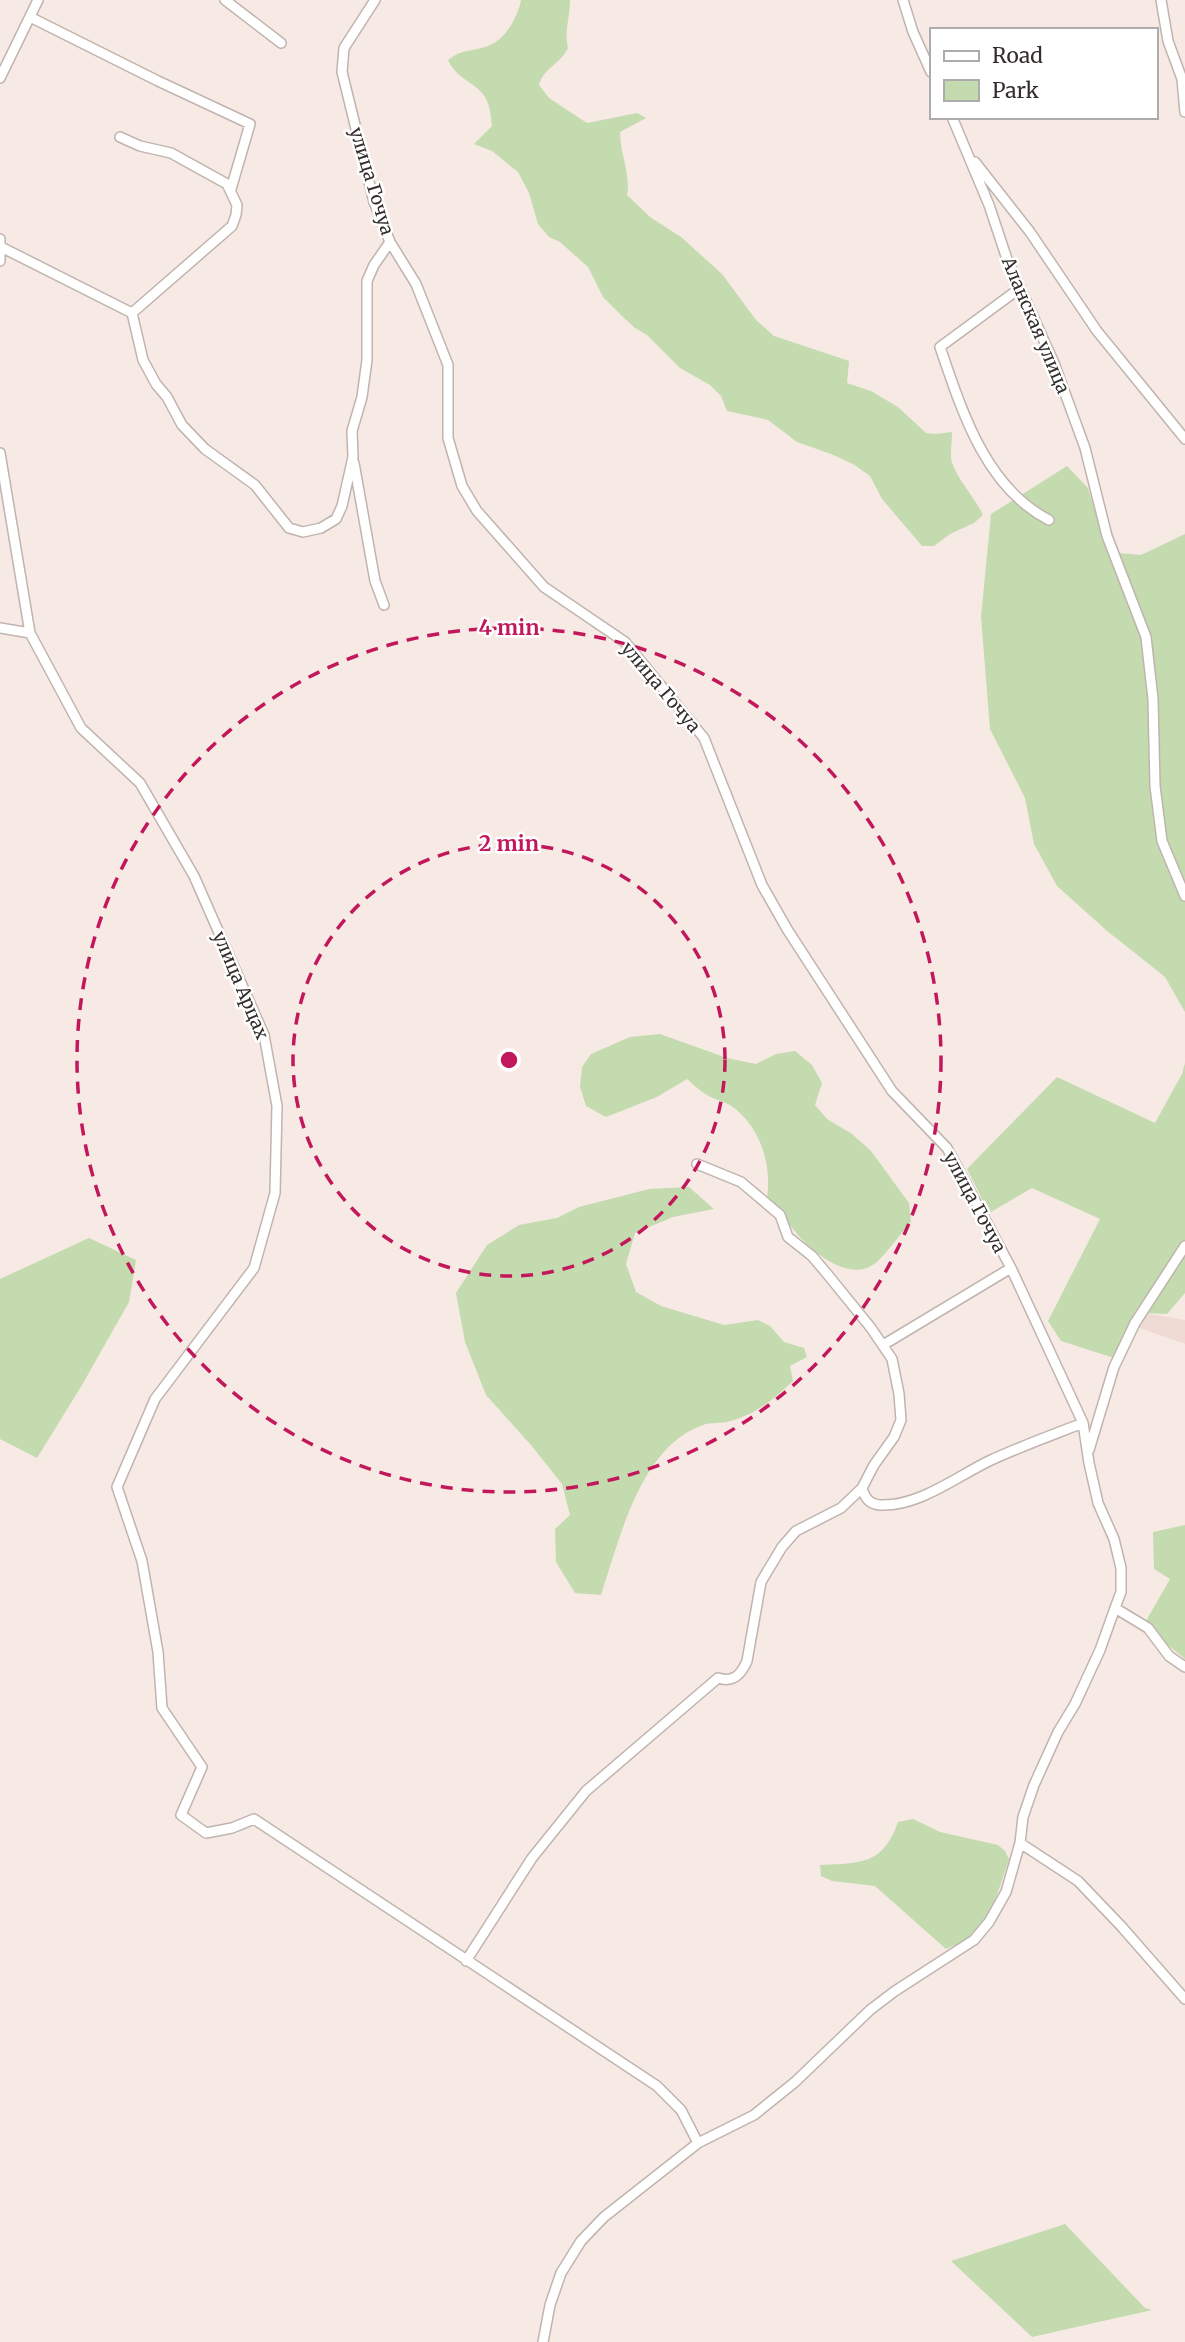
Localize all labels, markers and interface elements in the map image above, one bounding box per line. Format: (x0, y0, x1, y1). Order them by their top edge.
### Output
legend (930, 28, 1157, 119)
text: Road (992, 42, 1043, 69)
text: Park (992, 77, 1039, 104)
street label: улица Гочуа (345, 124, 399, 238)
street label: Аланская улица (996, 252, 1075, 397)
text: 4 min (479, 614, 539, 641)
street label: улица Гочуа (616, 637, 706, 737)
text: 2 min (479, 830, 539, 857)
street label: улица Арцах (208, 927, 274, 1043)
centre of rings (497, 1048, 521, 1072)
street label: улица Гочуа (939, 1147, 1012, 1257)

